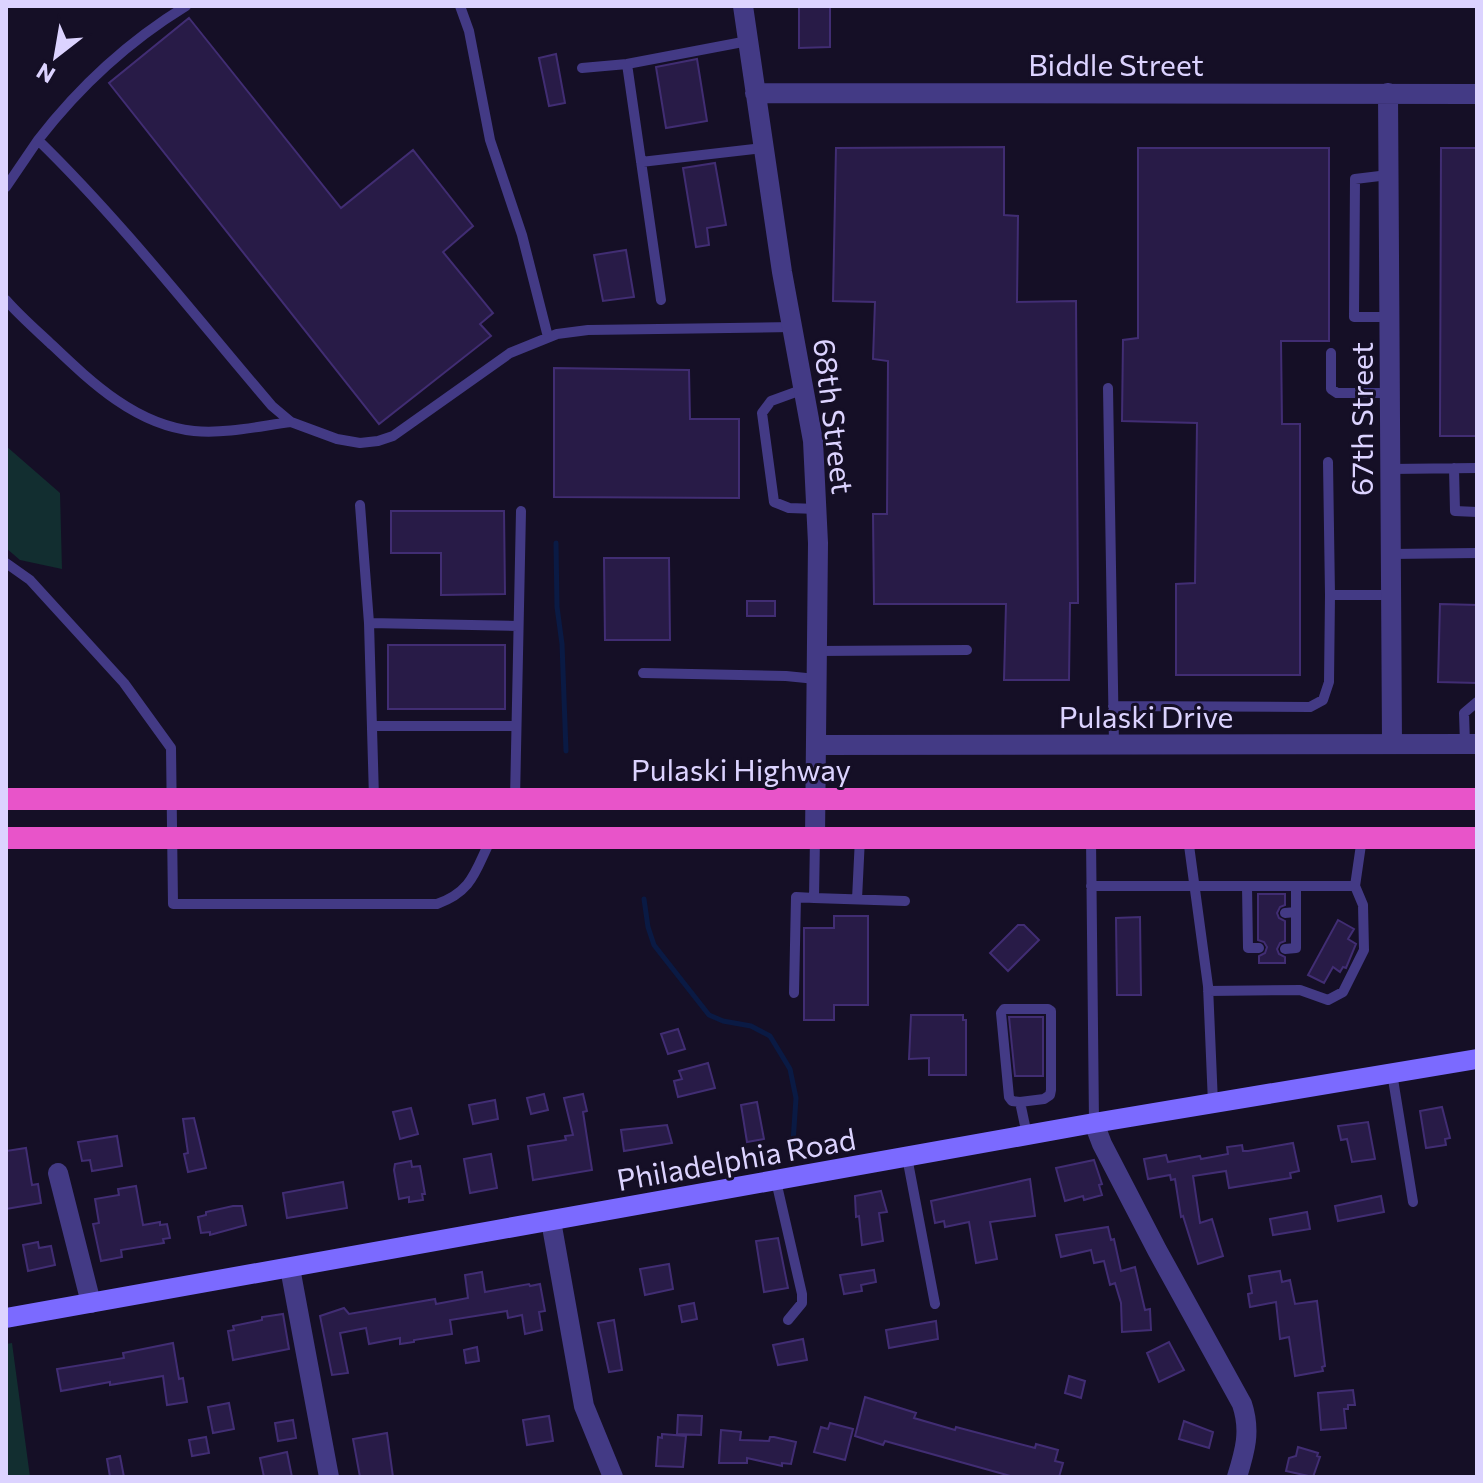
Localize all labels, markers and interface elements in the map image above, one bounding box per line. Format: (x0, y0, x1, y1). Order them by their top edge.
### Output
north arrow (16, 16, 96, 96)
street label: Biddle Street (1028, 45, 1204, 82)
text: N (31, 58, 59, 89)
street label: 68th Street (807, 336, 863, 496)
street label: 67th Street (1342, 342, 1379, 496)
street label: Pulaski Drive (1059, 697, 1233, 734)
street label: Pulaski Highway (631, 750, 851, 787)
street label: Philadelphia Road (614, 1119, 858, 1197)

